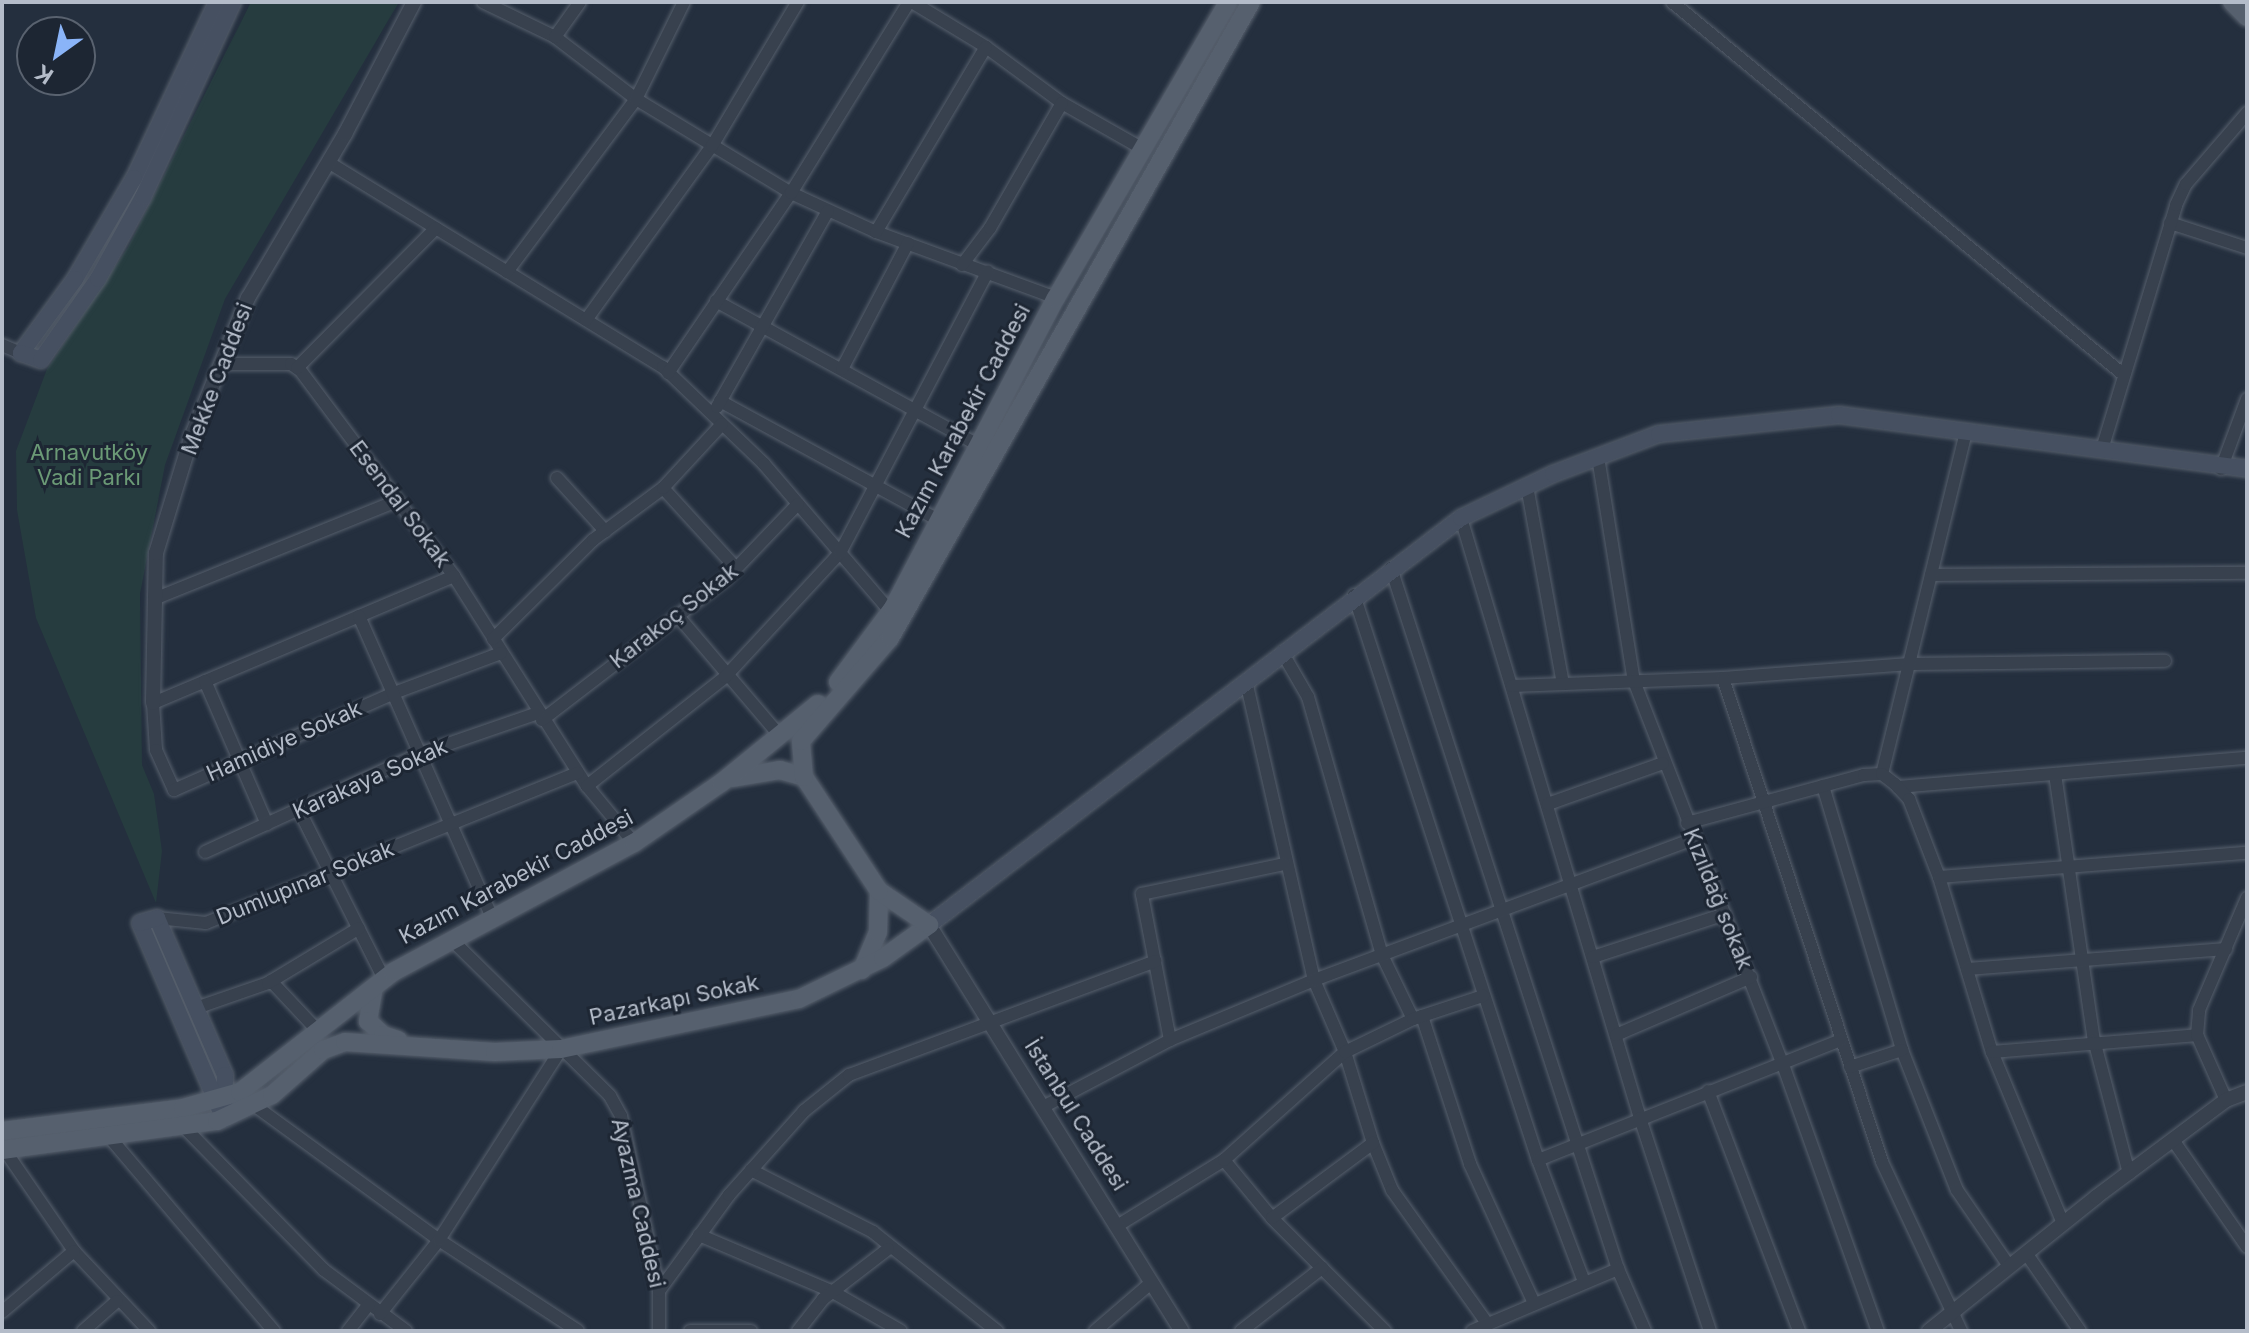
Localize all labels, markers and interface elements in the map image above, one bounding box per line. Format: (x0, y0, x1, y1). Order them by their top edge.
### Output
north arrow (16, 16, 96, 96)
text: K (30, 59, 58, 90)
street label: Mekke Caddesi (176, 299, 258, 459)
street label: Kazım Karabekir Caddesi (890, 300, 1036, 542)
street label: Esendal Sokak (344, 435, 456, 573)
park label: Arnavutköy Vadi Parkı (30, 439, 148, 490)
street label: Karakoç Sokak (605, 558, 743, 674)
street label: Hamidiye Sokak (202, 695, 366, 787)
street label: Karakaya Sokak (289, 733, 451, 825)
street label: Kazım Karabekir Caddesi (395, 804, 637, 950)
street label: Kızıldağ sokak (1678, 824, 1758, 974)
street label: Dumlupınar Sokak (212, 835, 398, 931)
street label: Pazarkapı Sokak (587, 969, 761, 1031)
street label: İstanbul Caddesi (1019, 1035, 1133, 1195)
street label: Ayazma Caddesi (606, 1116, 670, 1290)

